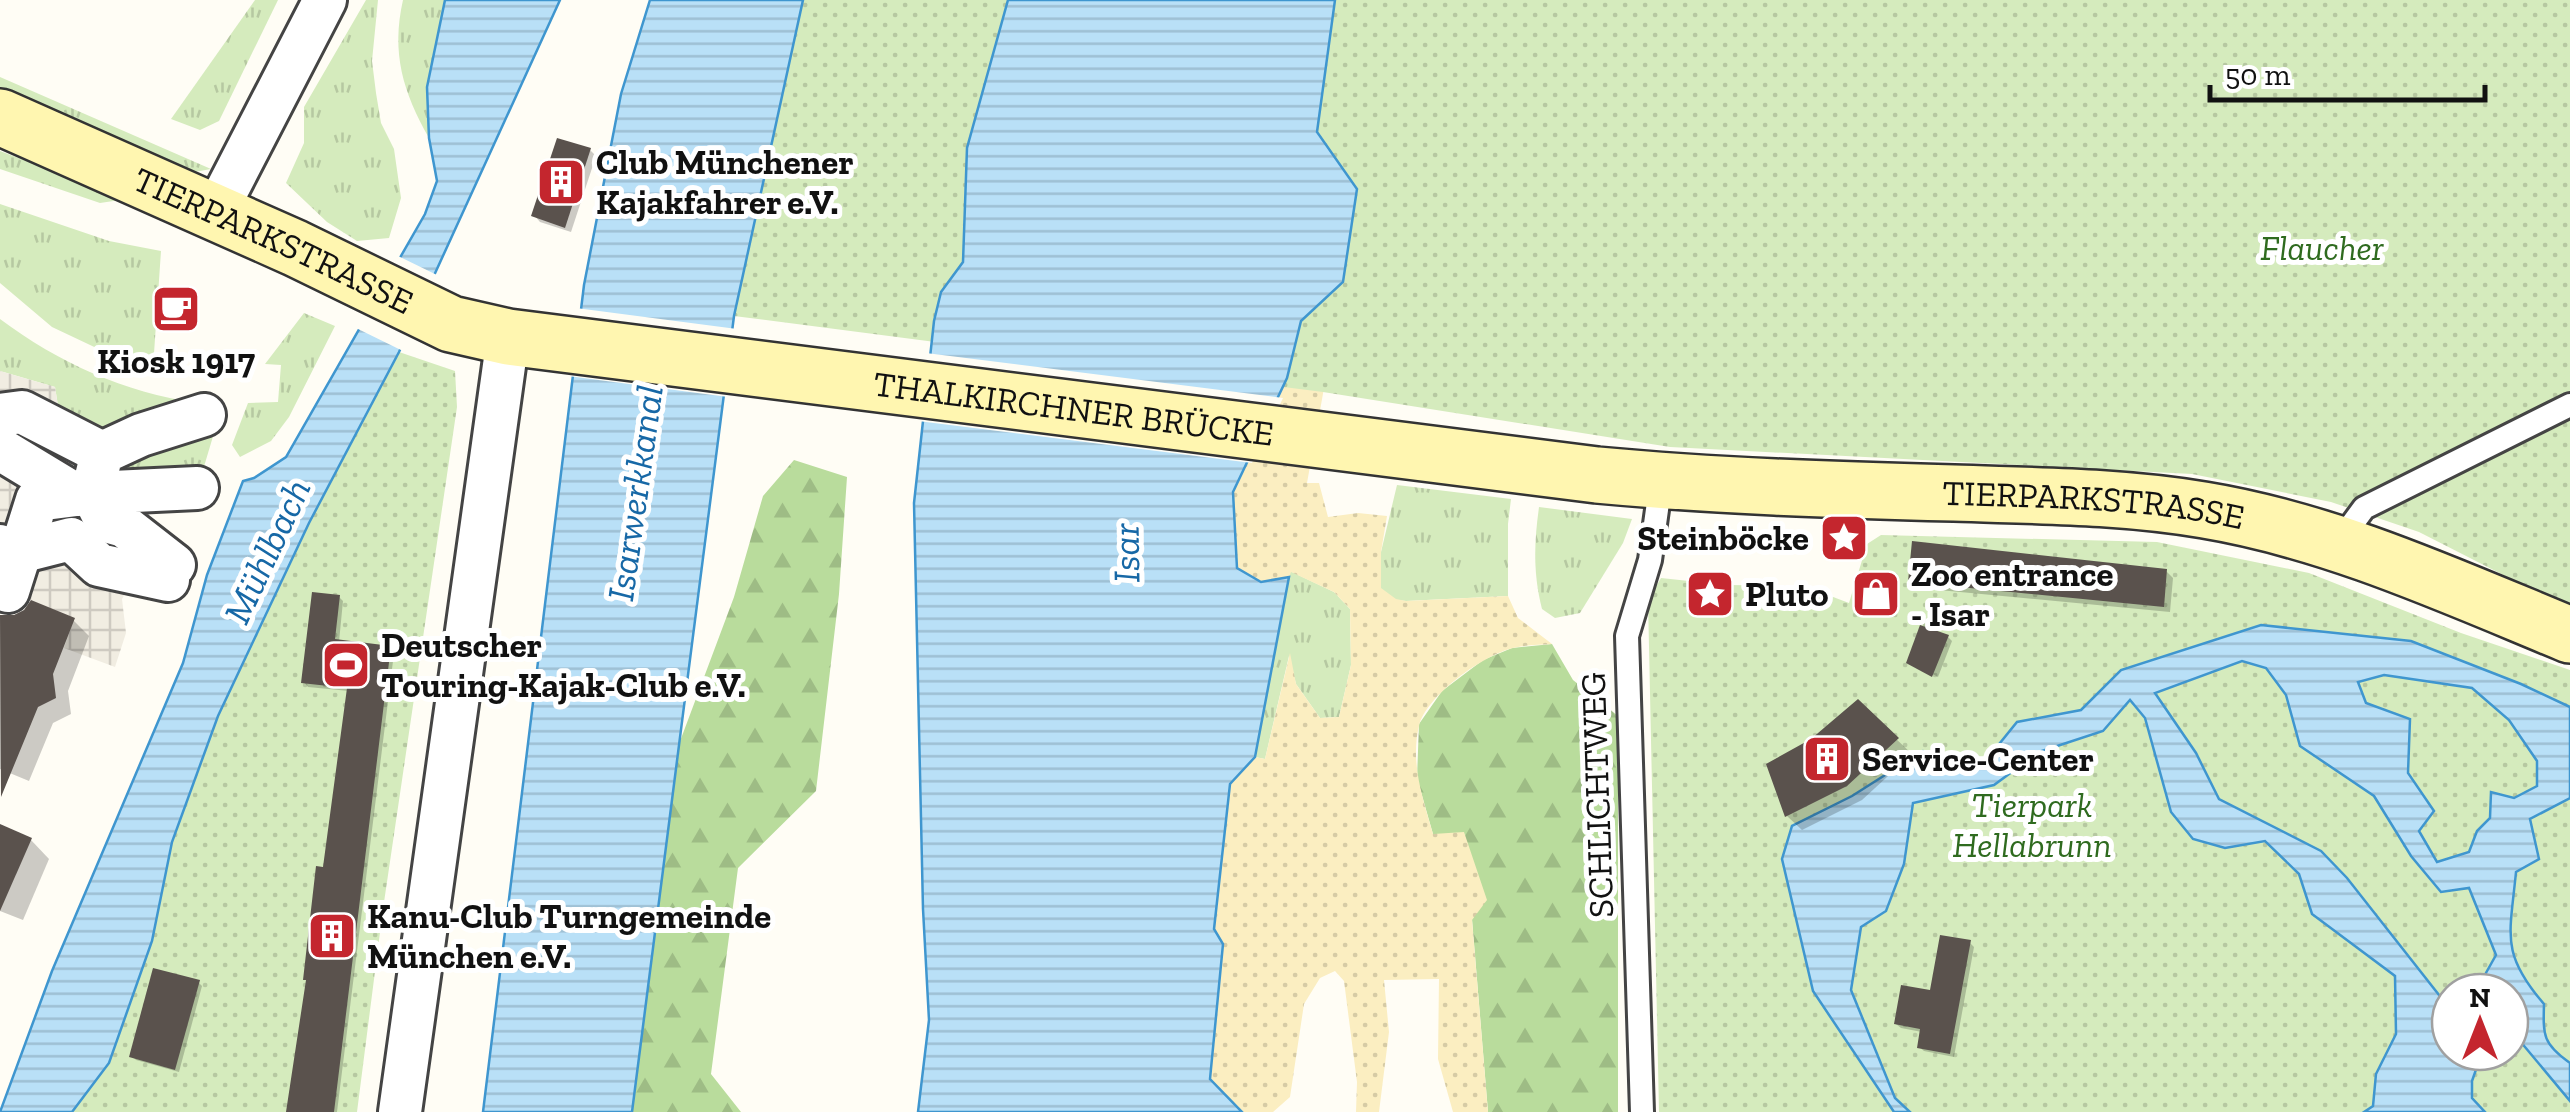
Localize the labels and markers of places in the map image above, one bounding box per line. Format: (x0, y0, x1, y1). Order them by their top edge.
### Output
place label: Club Münchener Kajakfahrer e.V. (596, 141, 854, 223)
building icon: Club Münchener Kajakfahrer e.V. (535, 156, 587, 208)
cafe icon: Kiosk 1917 (150, 283, 202, 335)
place label: Kiosk 1917 (97, 340, 256, 382)
place icon: Steinböcke (1818, 512, 1870, 564)
place label: Steinböcke (1637, 517, 1809, 559)
place label: Zoo entrance - Isar (1911, 553, 2114, 635)
place icon: Pluto (1684, 568, 1736, 620)
shop icon: Zoo entrance - Isar (1850, 568, 1902, 620)
place label: Pluto (1745, 573, 1829, 615)
place label: Deutscher Touring-Kajak-Club e.V. (381, 624, 746, 706)
sports icon: Deutscher Touring-Kajak-Club e.V. (320, 639, 372, 691)
building icon: Service-Center (1801, 733, 1853, 785)
place label: Service-Center (1862, 738, 2094, 780)
place label: Kanu-Club Turngemeinde München e.V. (367, 895, 771, 977)
building icon: Kanu-Club Turngemeinde München e.V. (306, 910, 358, 962)

